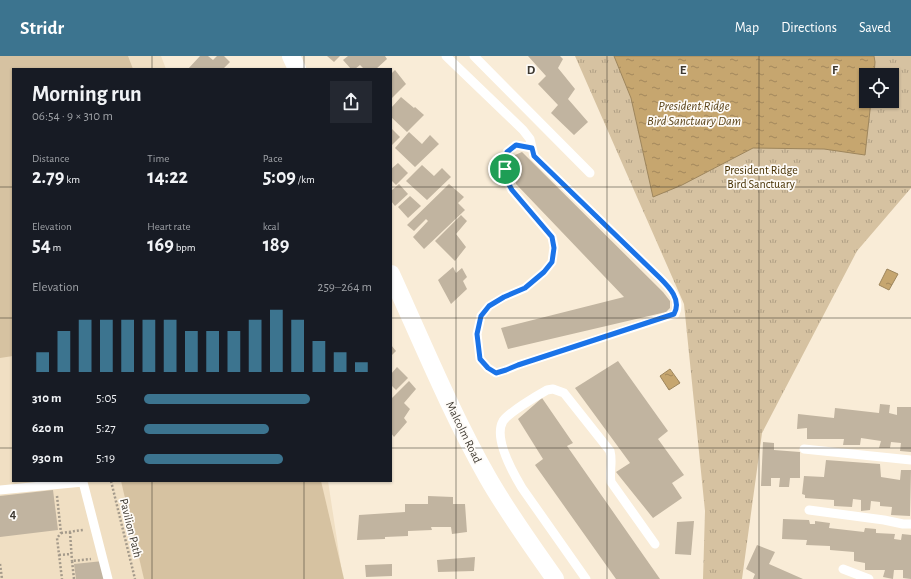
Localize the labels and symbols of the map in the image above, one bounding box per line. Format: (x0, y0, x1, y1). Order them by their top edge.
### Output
text: D (527, 64, 536, 77)
text: E (680, 64, 687, 77)
text: F (832, 64, 839, 77)
water label: President Ridge Bird Sanctuary Dam (647, 100, 741, 128)
pin (488, 152, 522, 186)
park label: President Ridge Bird Sanctuary (724, 164, 798, 191)
street label: Malcolm Road (444, 399, 484, 465)
street label: Pavilion Path (118, 497, 144, 559)
text: 4 (10, 508, 17, 521)

